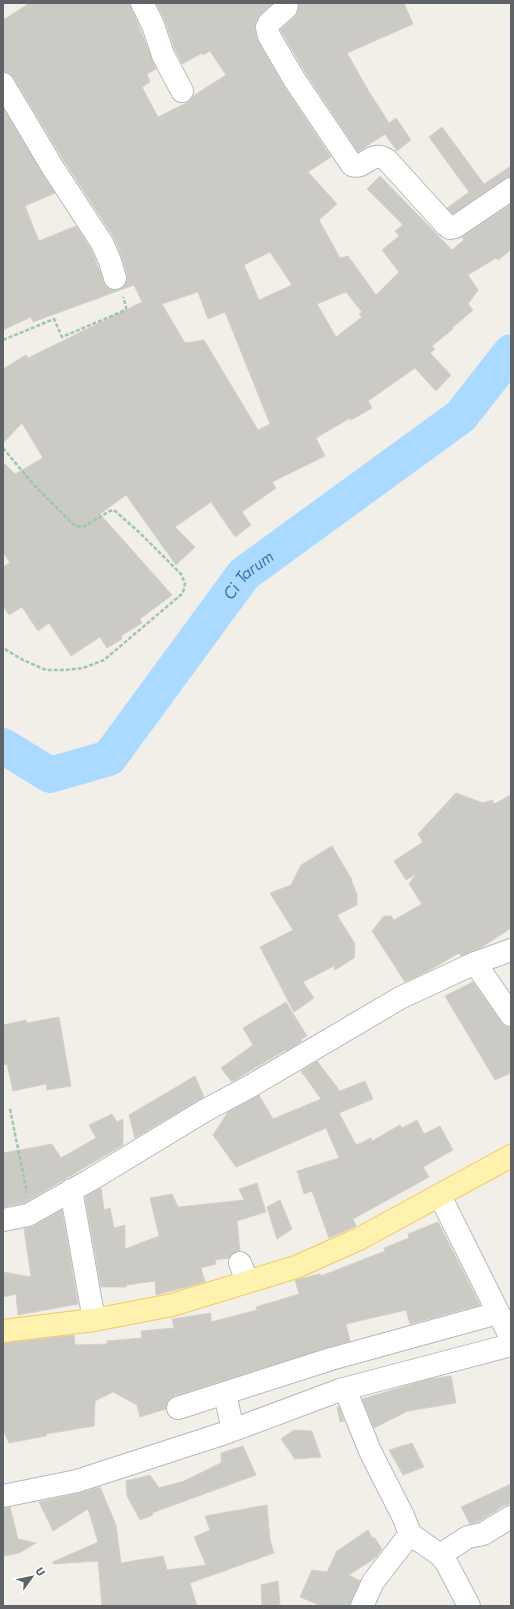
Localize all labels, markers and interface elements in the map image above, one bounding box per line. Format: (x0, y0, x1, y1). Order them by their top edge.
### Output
water label: Ci Tarum (217, 544, 279, 605)
north arrow (12, 1557, 52, 1597)
text: U (32, 1564, 49, 1579)

